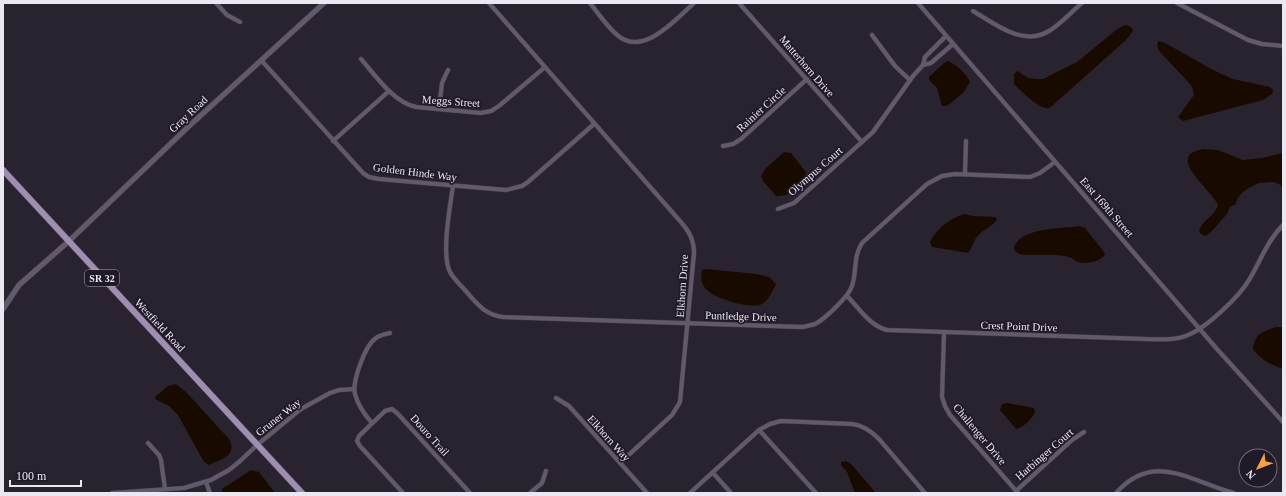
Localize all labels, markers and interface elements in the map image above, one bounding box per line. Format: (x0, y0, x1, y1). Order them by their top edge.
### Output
street label: Matterhorn Drive (777, 33, 837, 99)
street label: Rainier Circle (734, 84, 788, 134)
street label: Gray Road (166, 93, 210, 135)
street label: Meggs Street (421, 93, 481, 109)
street label: Olympus Court (785, 144, 845, 198)
street label: Golden Hinde Way (372, 161, 458, 183)
street label: East 169th Street (1078, 175, 1136, 239)
street label: Elkhorn Drive (674, 254, 690, 318)
road number: SR 32 (85, 270, 119, 286)
street label: Westfield Road (132, 296, 188, 354)
street label: Puntledge Drive (705, 309, 777, 323)
street label: Crest Point Drive (980, 319, 1058, 333)
street label: Gruner Way (253, 395, 303, 438)
street label: Challenger Drive (951, 401, 1009, 467)
street label: Douro Trail (408, 412, 452, 458)
street label: Elkhorn Way (585, 412, 633, 464)
street label: Harbinger Court (1013, 426, 1075, 482)
north arrow (1238, 448, 1278, 488)
scale bar (10, 462, 81, 488)
text: N (1243, 468, 1258, 482)
text: 100 m (16, 469, 47, 483)

